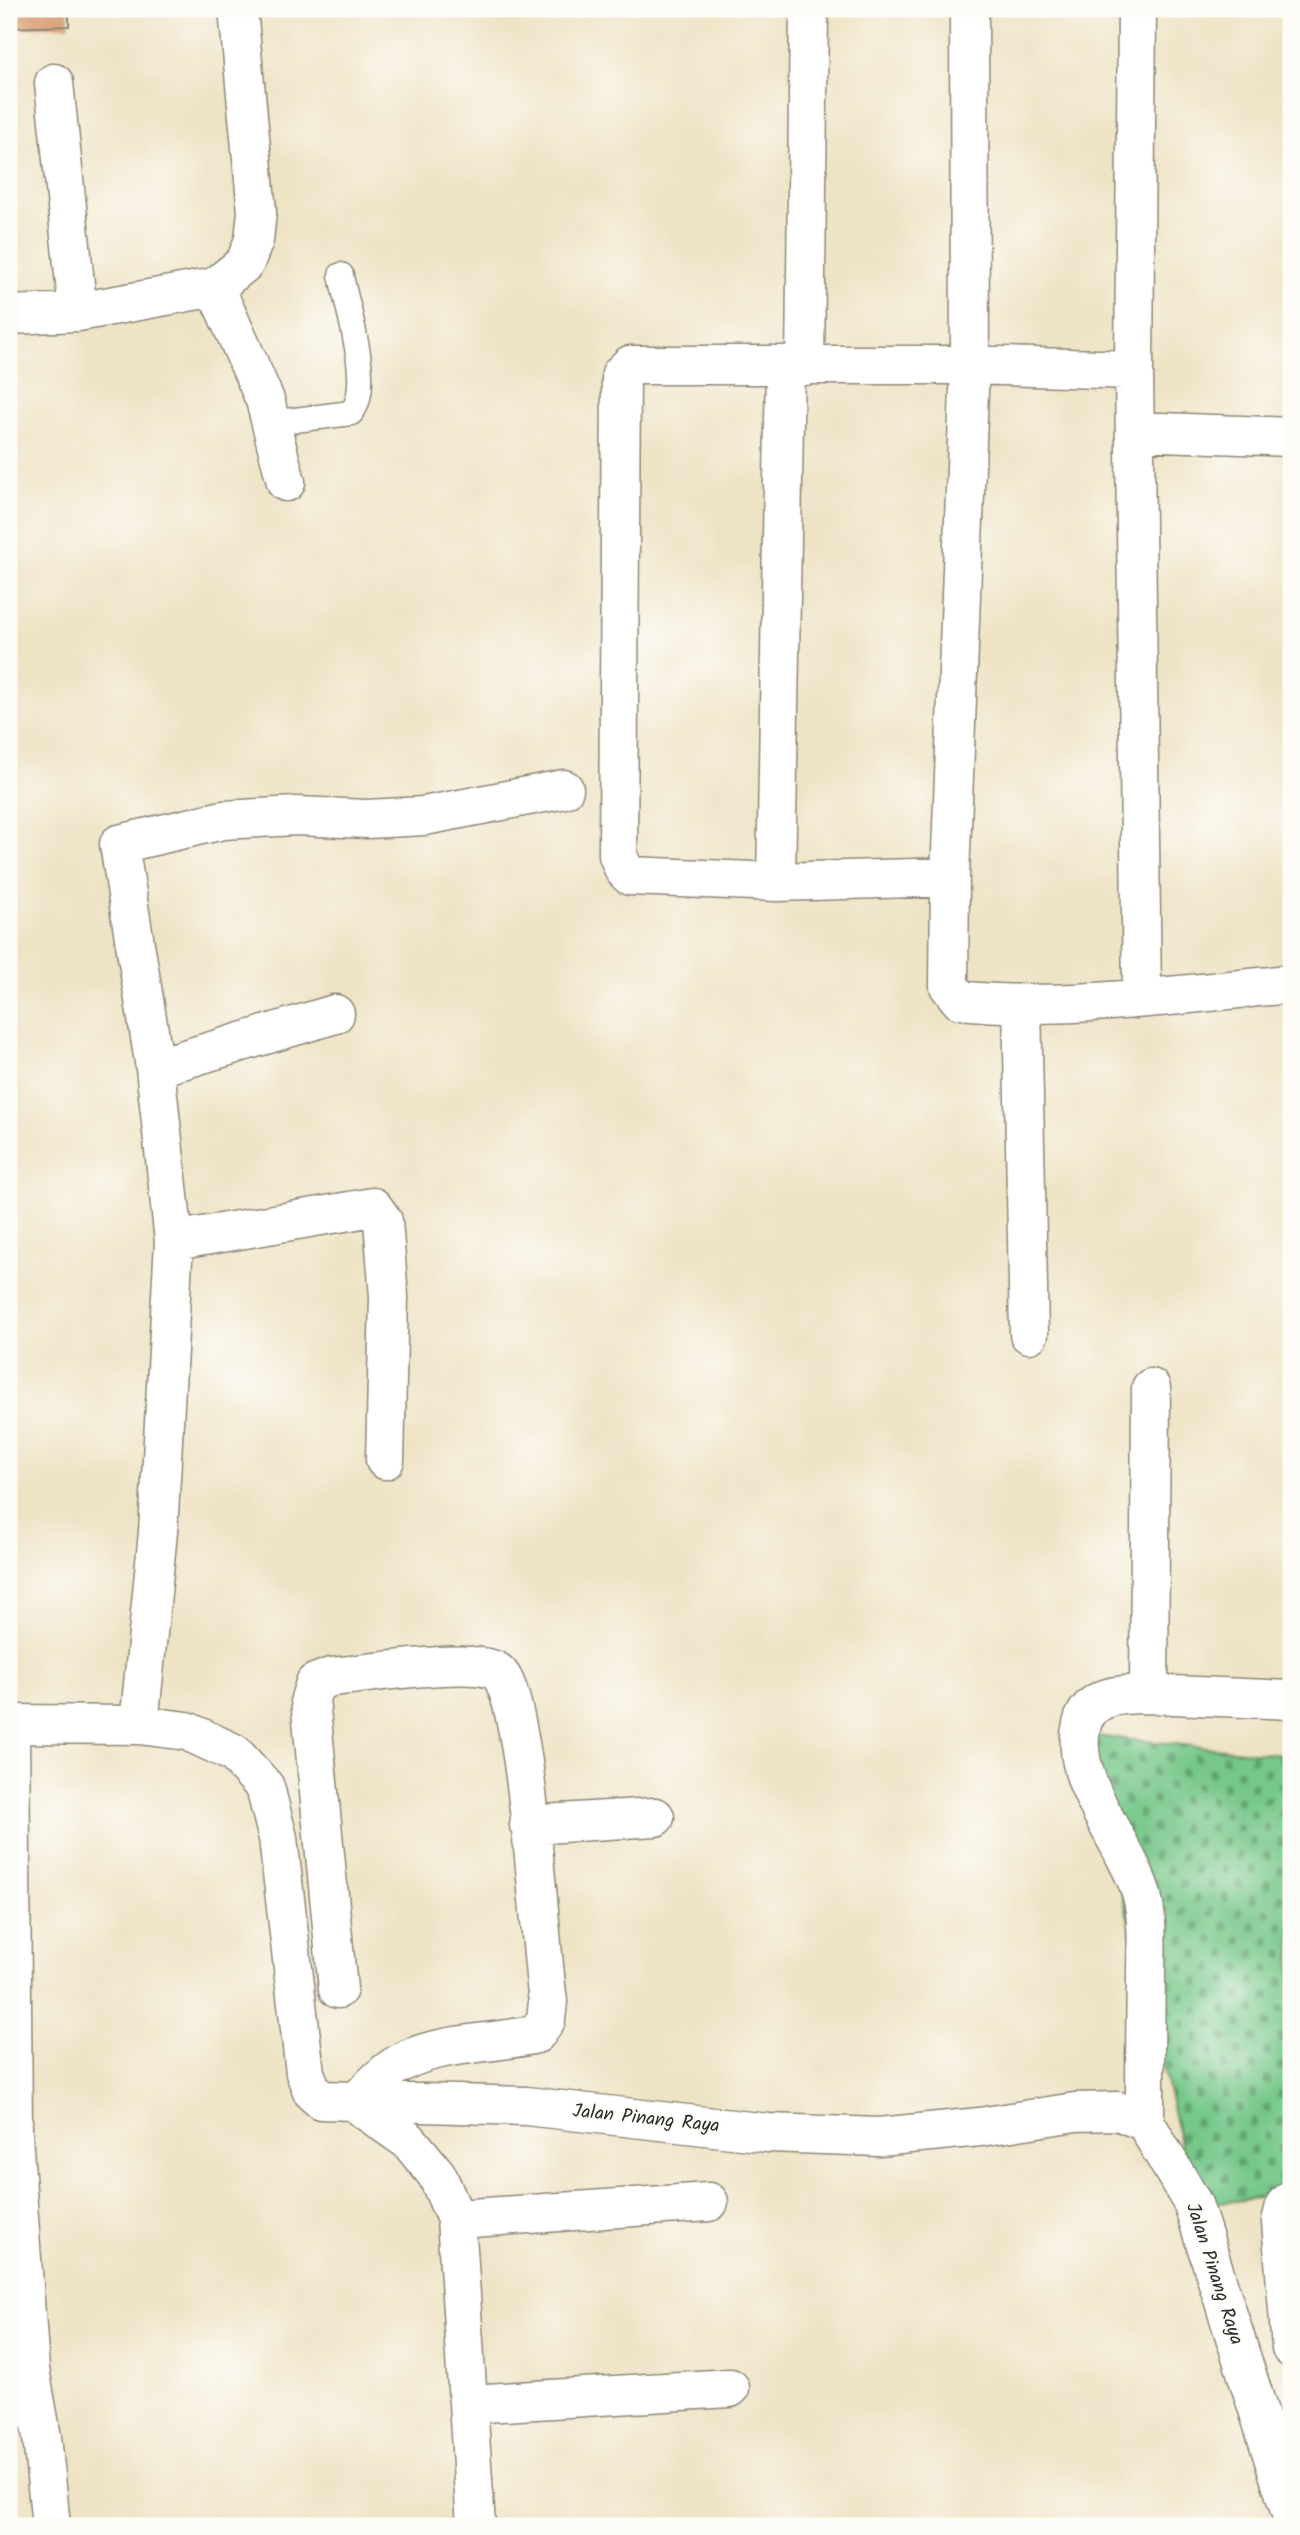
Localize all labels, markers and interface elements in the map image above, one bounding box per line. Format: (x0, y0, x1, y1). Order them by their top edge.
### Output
street label: Jalan Pinang Raya (571, 2096, 721, 2142)
street label: Jalan Pinang Raya (1177, 2199, 1251, 2349)

